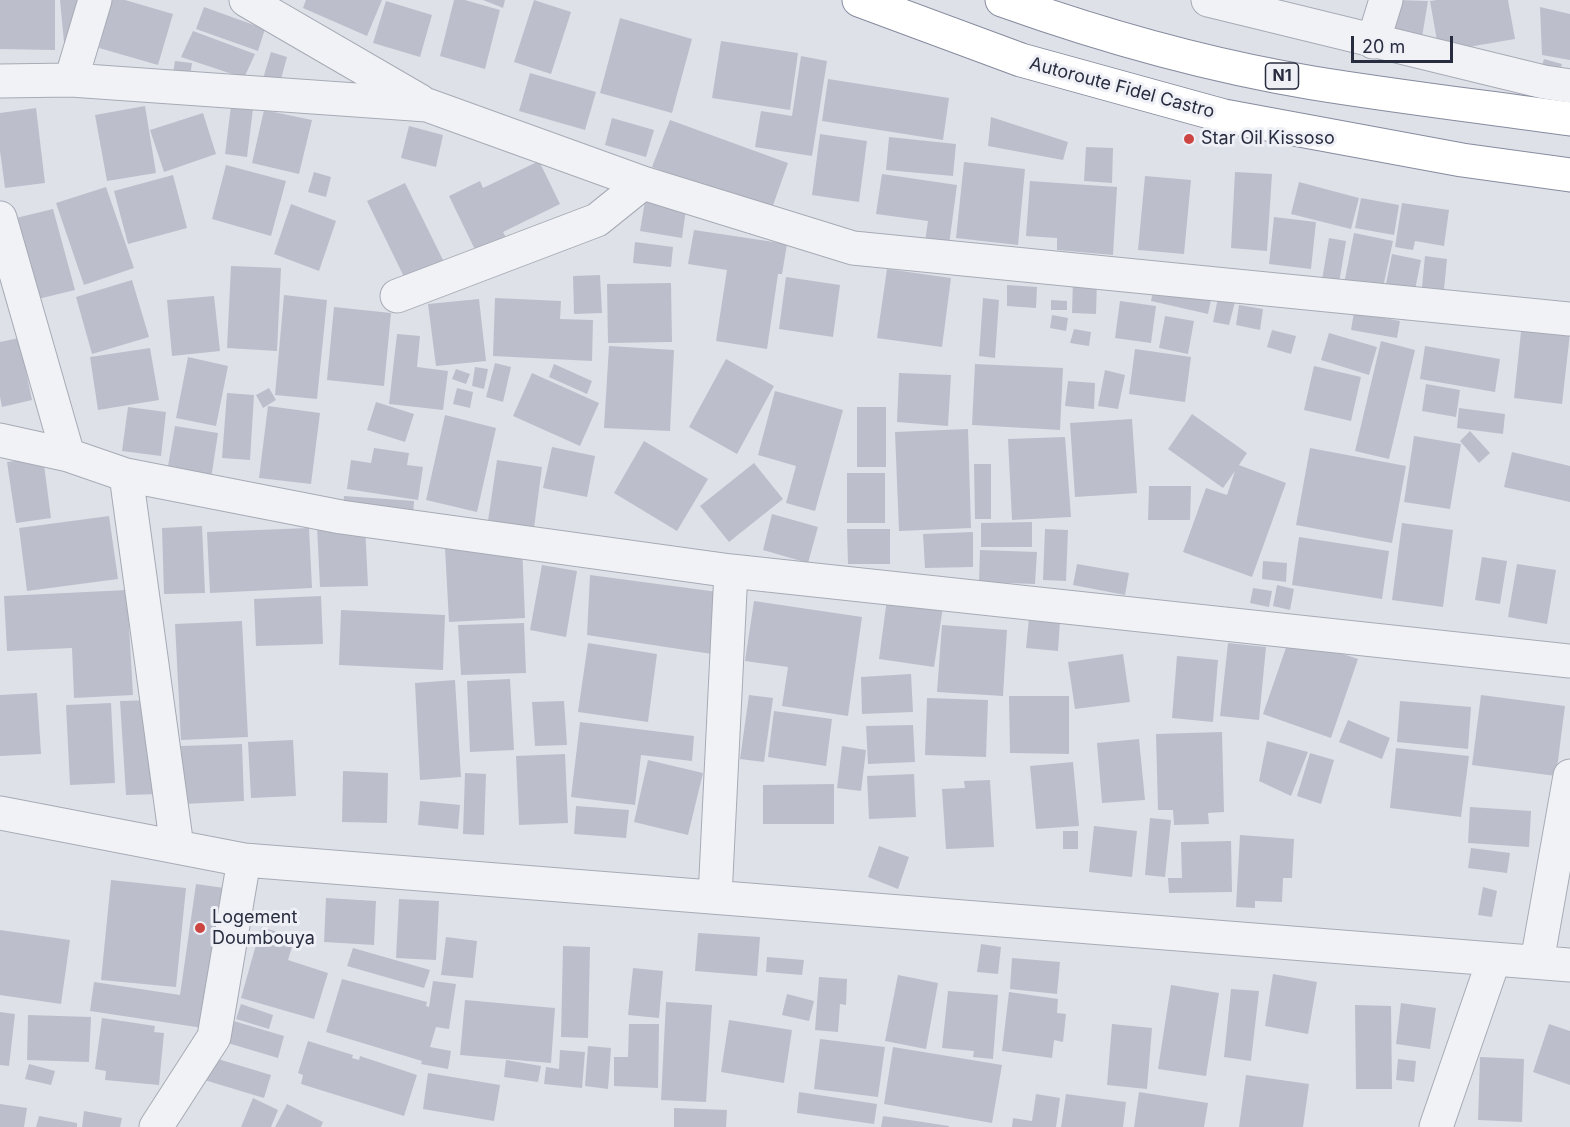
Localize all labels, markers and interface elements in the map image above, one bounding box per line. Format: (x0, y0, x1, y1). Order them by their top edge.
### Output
scale bar (1354, 24, 1456, 62)
text: 20 m (1362, 36, 1405, 57)
street label: Autoroute Fidel Castro (1027, 53, 1217, 123)
road number: N1 (1266, 63, 1298, 89)
place label: Star Oil Kissoso (1201, 128, 1335, 150)
marker: Star Oil Kissoso (1182, 132, 1196, 146)
place label: Logement Doumbouya (212, 907, 315, 950)
marker: Logement Doumbouya (193, 921, 207, 935)

